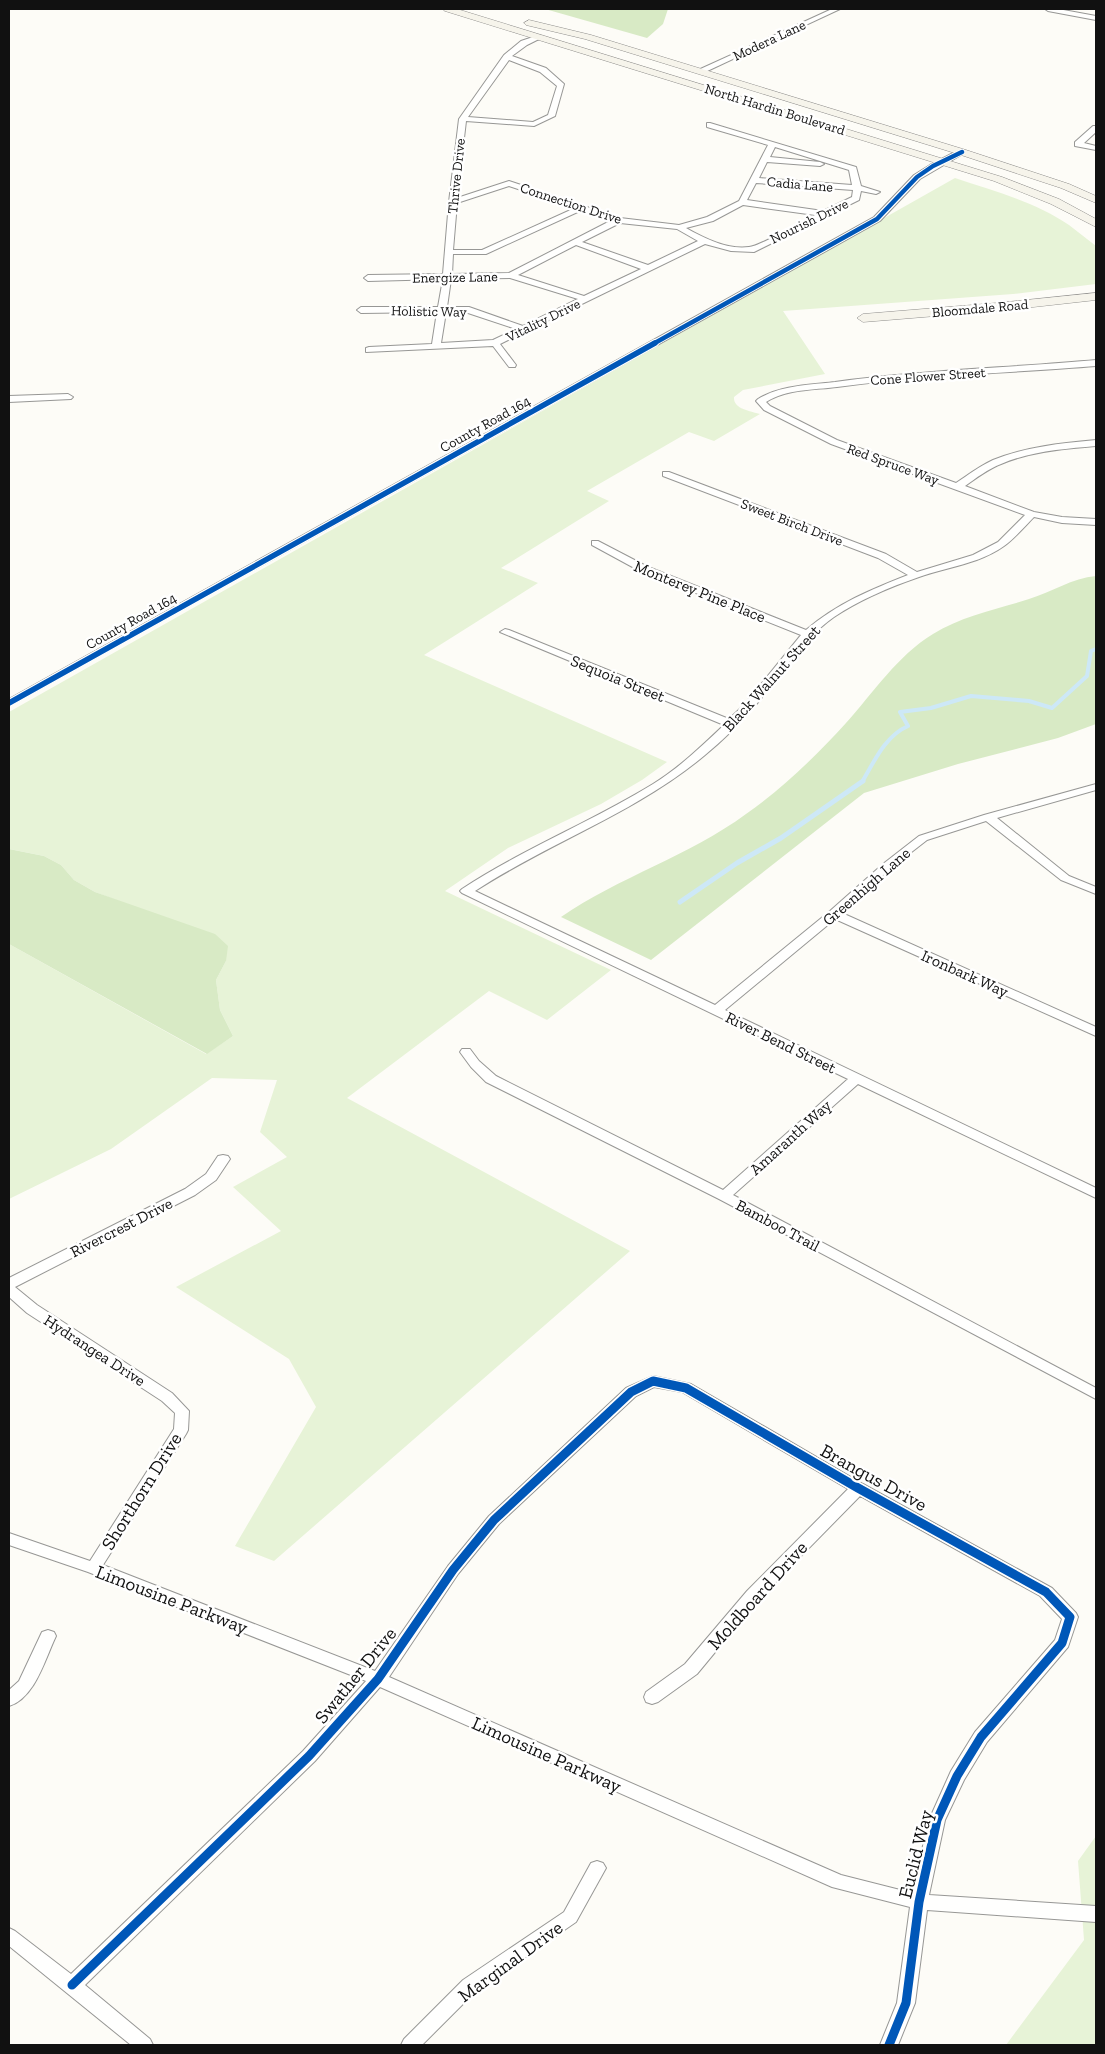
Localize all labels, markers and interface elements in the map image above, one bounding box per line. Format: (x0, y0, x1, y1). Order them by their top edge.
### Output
street label: Modera Lane (730, 16, 809, 65)
street label: North Hardin Boulevard (703, 80, 847, 139)
street label: Thrive Drive (444, 137, 469, 215)
street label: Cadia Lane (766, 173, 834, 196)
street label: Connection Drive (518, 179, 624, 228)
street label: Nourish Drive (767, 195, 851, 248)
street label: Energize Lane (412, 268, 498, 287)
street label: Vitality Drive (502, 295, 583, 346)
street label: Bloomdale Road (931, 296, 1029, 321)
street label: Holistic Way (391, 302, 468, 321)
street label: Cone Flower Street (870, 364, 987, 389)
street label: County Road 164 (437, 392, 534, 456)
street label: Red Spruce Way (845, 440, 942, 489)
street label: Sweet Birch Drive (738, 495, 846, 550)
street label: Monterey Pine Place (631, 556, 768, 627)
street label: County Road 164 (83, 589, 180, 653)
street label: Black Walnut Street (719, 621, 824, 735)
street label: Sequoia Street (568, 651, 668, 706)
street label: Greenhigh Lane (819, 843, 914, 930)
street label: Ironbark Way (918, 946, 1012, 1001)
street label: River Bend Street (722, 1007, 839, 1077)
street label: Amaranth Way (746, 1095, 836, 1179)
street label: Rivercrest Drive (67, 1194, 175, 1261)
street label: Bamboo Trail (733, 1195, 823, 1256)
street label: Hydrangea Drive (40, 1311, 149, 1390)
street label: Shorthorn Drive (96, 1428, 187, 1554)
street label: Brangus Drive (817, 1439, 931, 1516)
street label: Moldboard Drive (703, 1536, 812, 1654)
street label: Limousine Parkway (93, 1560, 251, 1639)
street label: Swather Drive (310, 1623, 401, 1728)
street label: Limousine Parkway (469, 1711, 625, 1798)
street label: Euclid Way (893, 1807, 938, 1901)
street label: Marginal Drive (454, 1916, 567, 2007)

